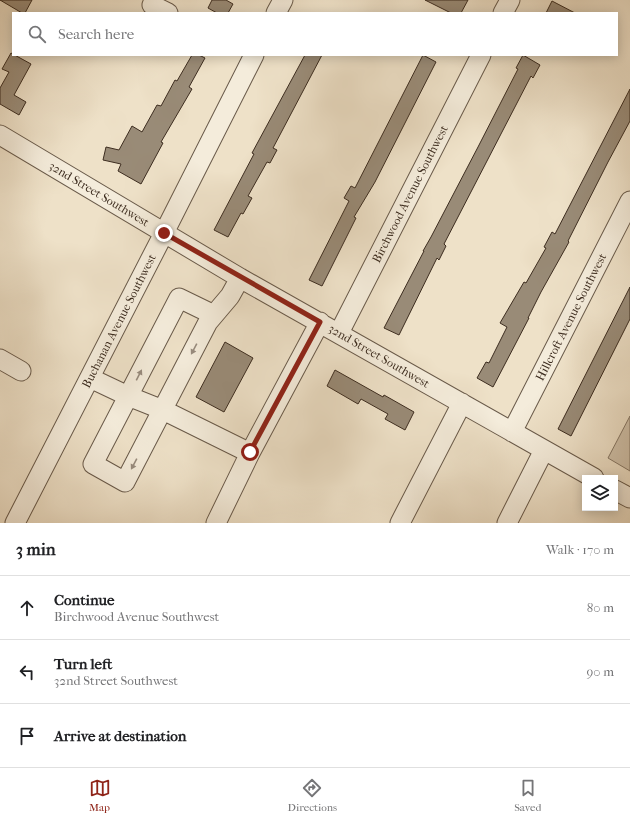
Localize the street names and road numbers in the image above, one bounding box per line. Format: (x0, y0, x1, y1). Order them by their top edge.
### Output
street label: Birchwood Avenue Southwest (369, 122, 451, 265)
street label: 32nd Street Southwest (46, 159, 152, 230)
street label: Hillcroft Avenue Southwest (533, 250, 610, 383)
street label: Buchanan Avenue Southwest (79, 251, 159, 390)
street label: 32nd Street Southwest (326, 321, 433, 391)

